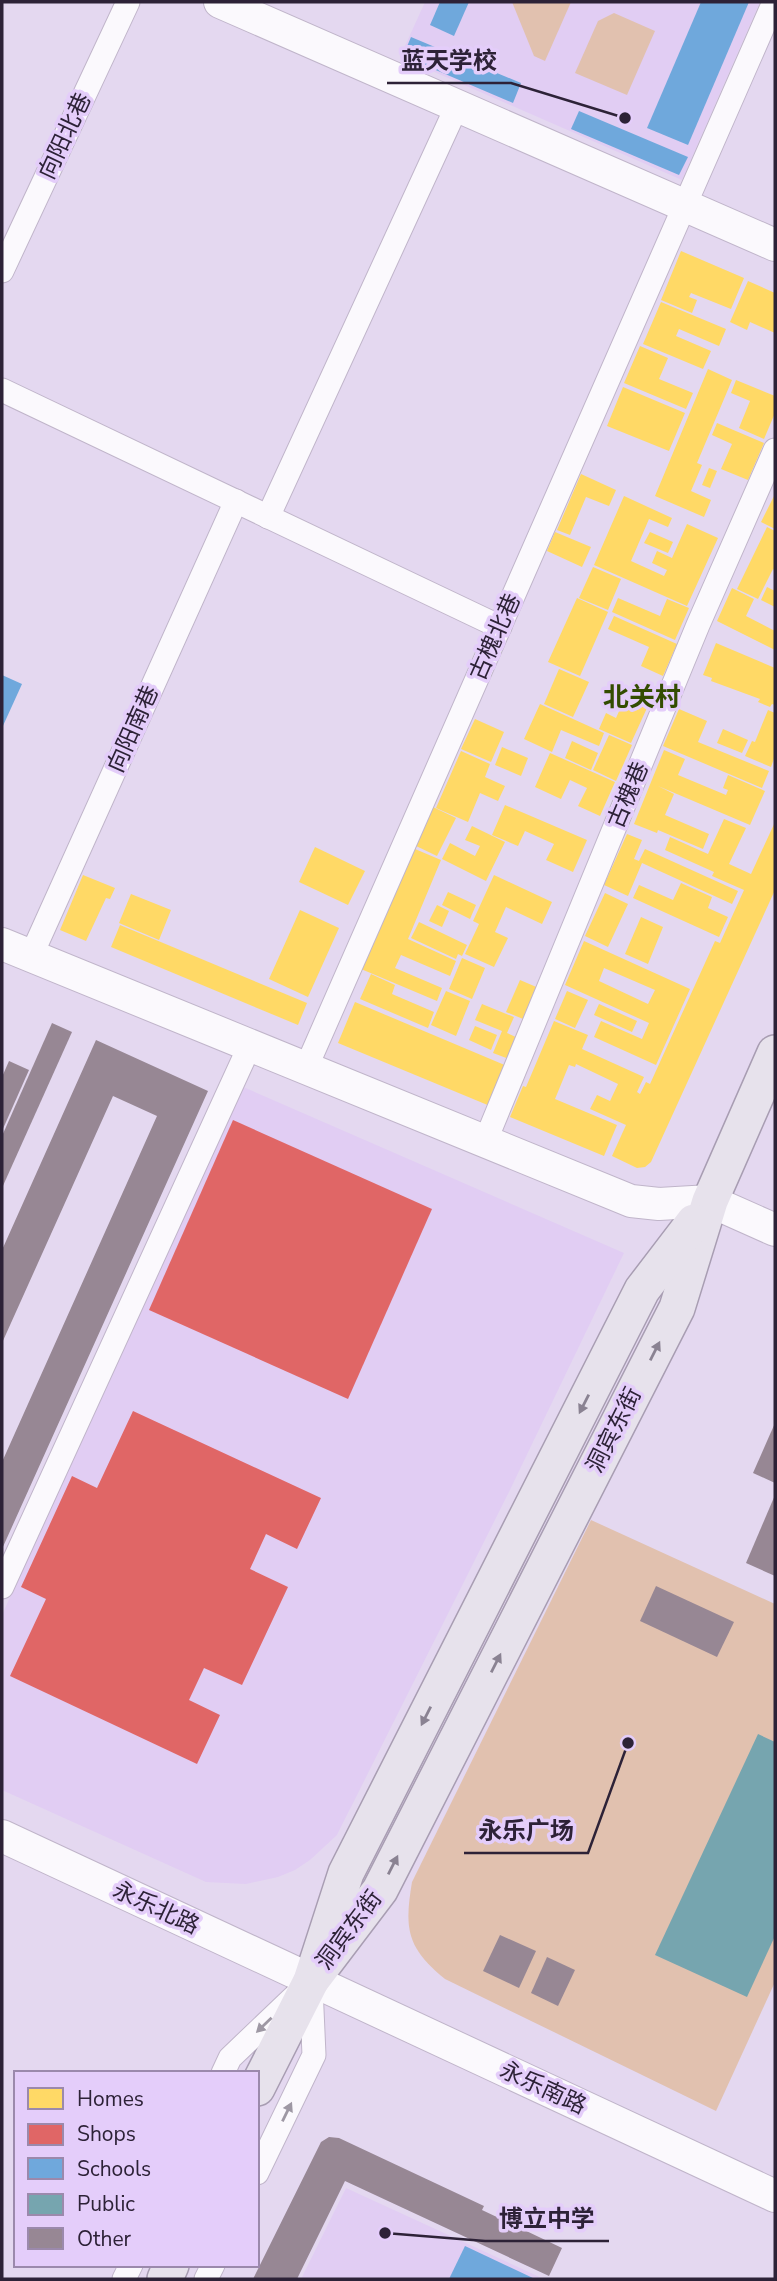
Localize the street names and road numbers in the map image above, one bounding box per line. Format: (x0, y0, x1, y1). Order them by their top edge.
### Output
street label: 向阳北巷 (32, 88, 98, 184)
street label: 古槐北巷 (462, 589, 528, 685)
street label: 向阳南巷 (100, 681, 166, 777)
street label: 古槐巷 (600, 757, 656, 833)
street label: 洞宾东街 (579, 1382, 649, 1478)
street label: 永乐北路 (108, 1875, 204, 1941)
street label: 洞宾东街 (309, 1884, 389, 1976)
street label: 永乐南路 (495, 2055, 591, 2121)

